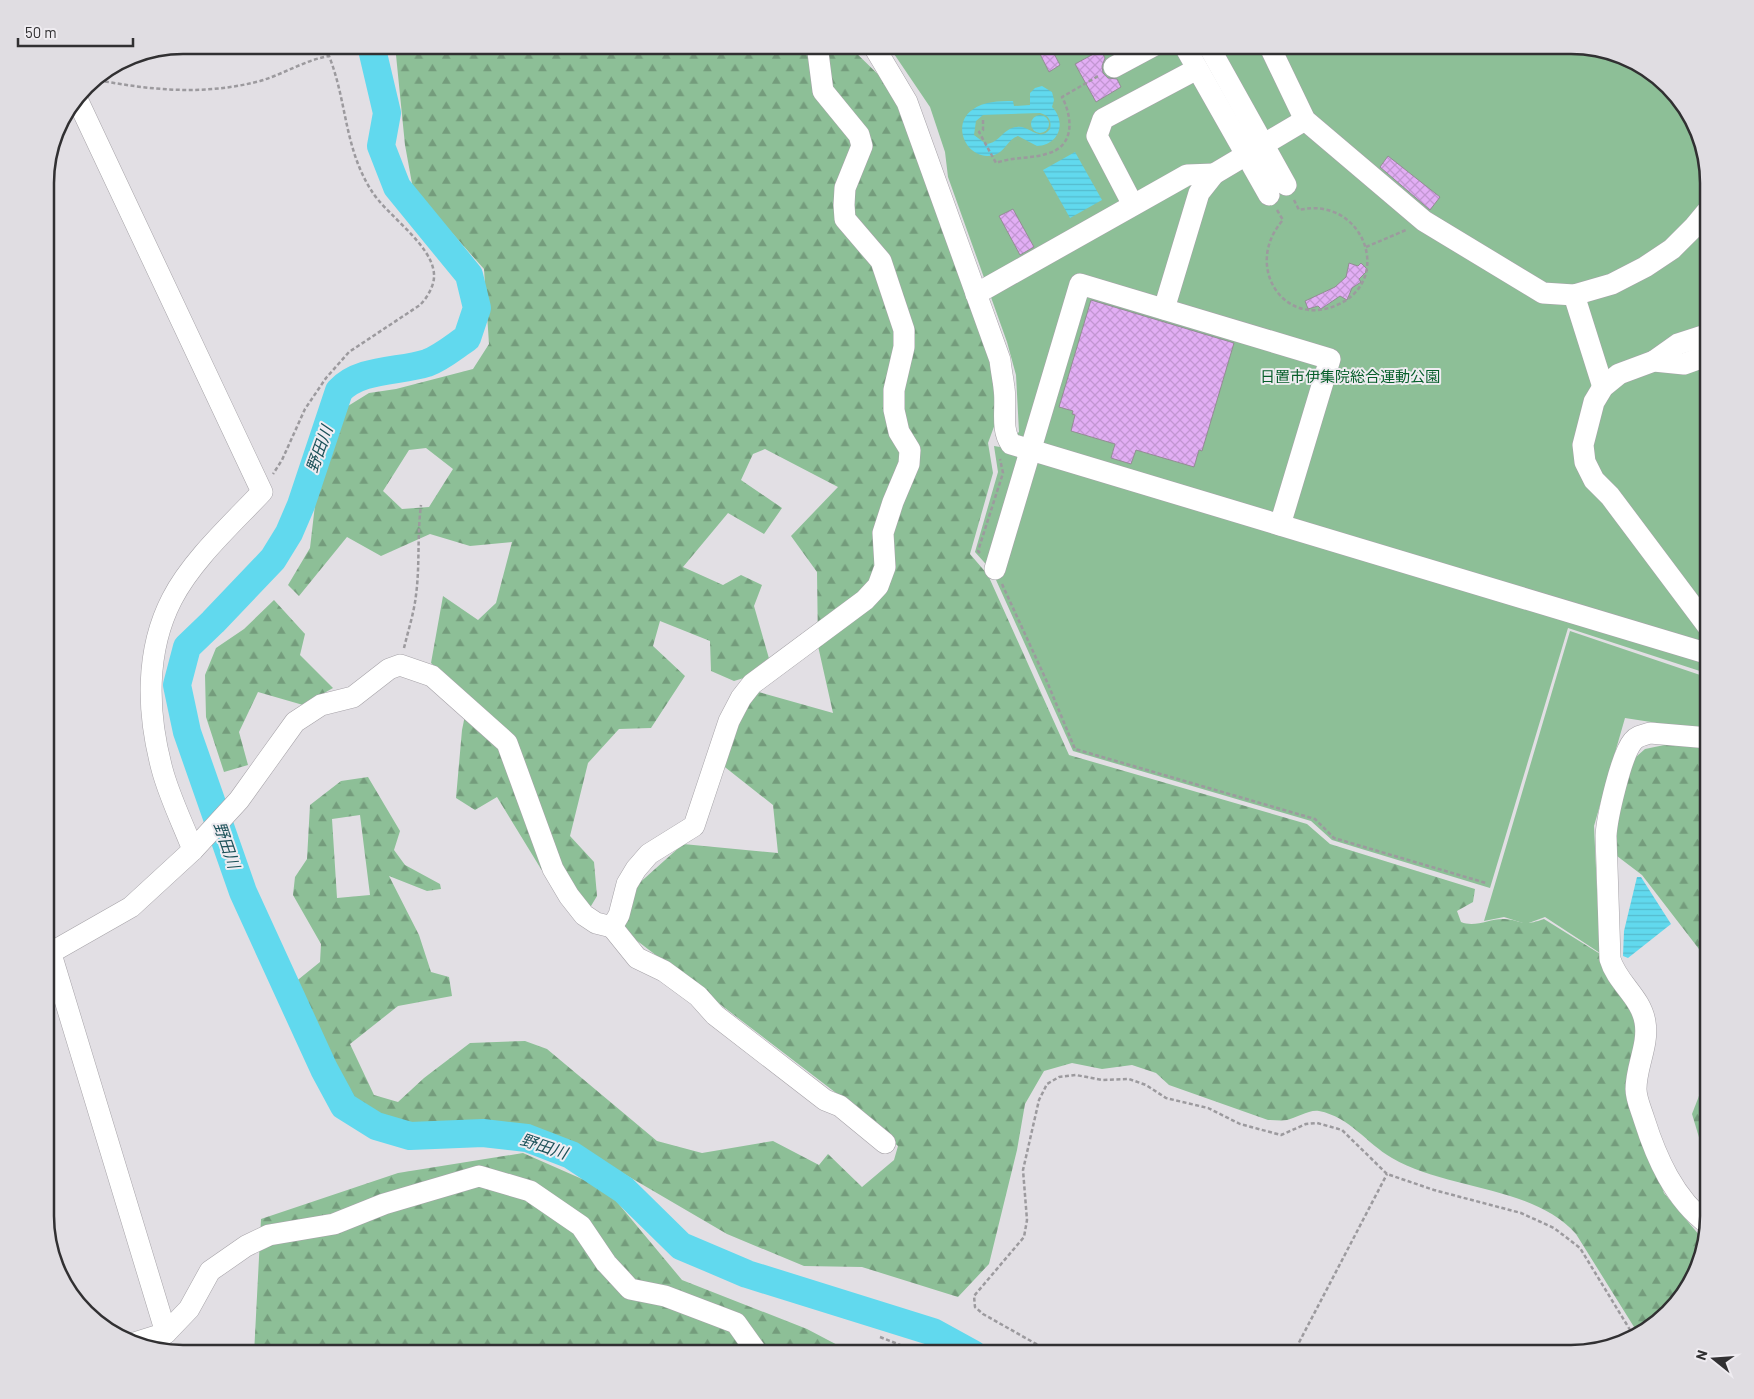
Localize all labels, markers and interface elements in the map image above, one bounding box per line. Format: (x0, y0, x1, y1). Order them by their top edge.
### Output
scale bar (18, 15, 132, 47)
text: 50 m (25, 23, 57, 41)
park label: 日置市伊集院総合運動公園 (1260, 367, 1440, 385)
water label: 野田川 (301, 421, 336, 475)
water label: 野田川 (211, 819, 245, 873)
water label: 野田川 (518, 1129, 572, 1163)
north arrow (1689, 1334, 1739, 1384)
text: N (1692, 1348, 1711, 1362)

